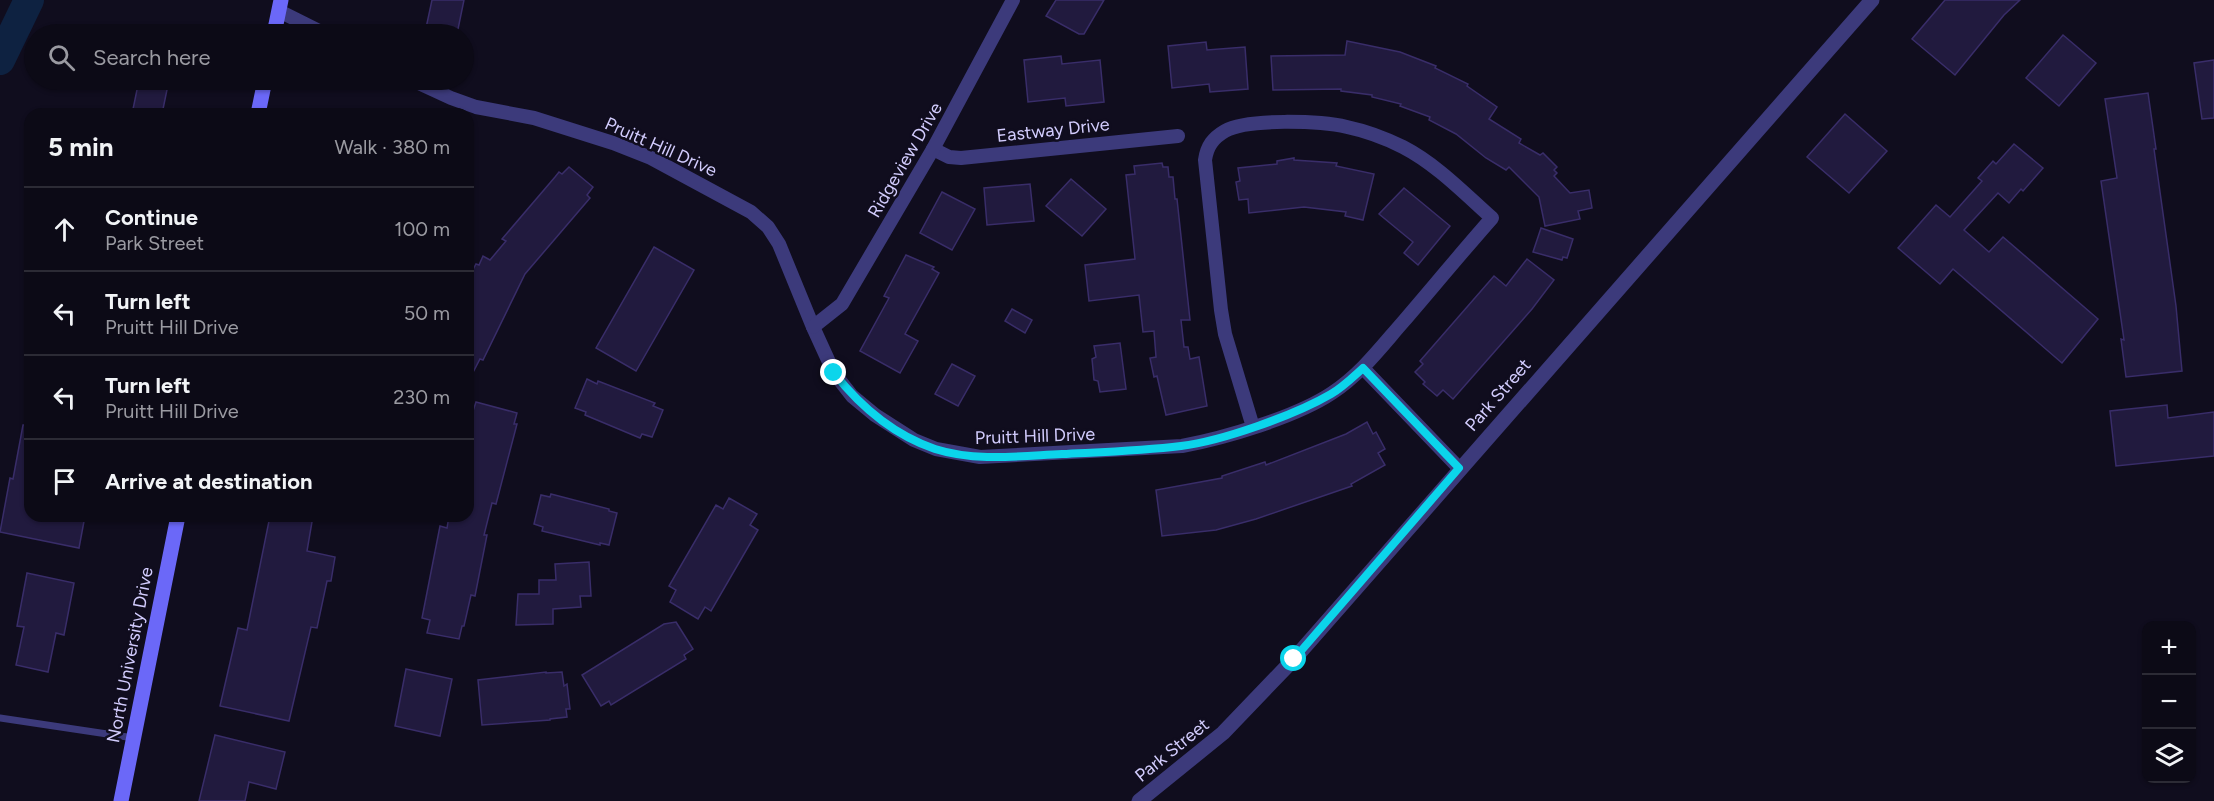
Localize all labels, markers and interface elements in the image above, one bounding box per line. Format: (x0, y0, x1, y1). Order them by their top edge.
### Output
search box (24, 24, 474, 90)
icon: search (45, 41, 78, 74)
text: Search here (93, 44, 211, 71)
street label: Ridgeview Drive (863, 98, 947, 222)
street label: Pruitt Hill Drive (602, 112, 721, 182)
street label: Eastway Drive (995, 113, 1111, 147)
text: 5 min (48, 131, 114, 163)
text: Walk · 380 m (334, 135, 450, 159)
text: Continue (105, 204, 198, 231)
icon: ahead (48, 213, 81, 246)
text: 100 m (394, 217, 450, 241)
text: Park Street (105, 231, 204, 255)
text: Turn left (105, 288, 191, 315)
icon: left (48, 297, 81, 330)
text: 50 m (404, 301, 450, 325)
text: Pruitt Hill Drive (105, 315, 239, 339)
street label: Park Street (1460, 354, 1536, 436)
route end (820, 359, 846, 385)
text: Turn left (105, 372, 191, 399)
icon: left (48, 381, 81, 414)
text: 230 m (393, 385, 450, 409)
text: Pruitt Hill Drive (105, 399, 239, 423)
street label: Pruitt Hill Drive (974, 423, 1096, 449)
icon: arrive (48, 465, 81, 498)
text: Arrive at destination (105, 468, 313, 495)
street label: North University Drive (102, 565, 158, 745)
map controls (2142, 621, 2196, 783)
button: + (2142, 621, 2196, 675)
route start (1280, 645, 1306, 671)
button: − (2142, 675, 2196, 729)
street label: Park Street (1130, 713, 1214, 787)
button: layers (2142, 729, 2196, 783)

